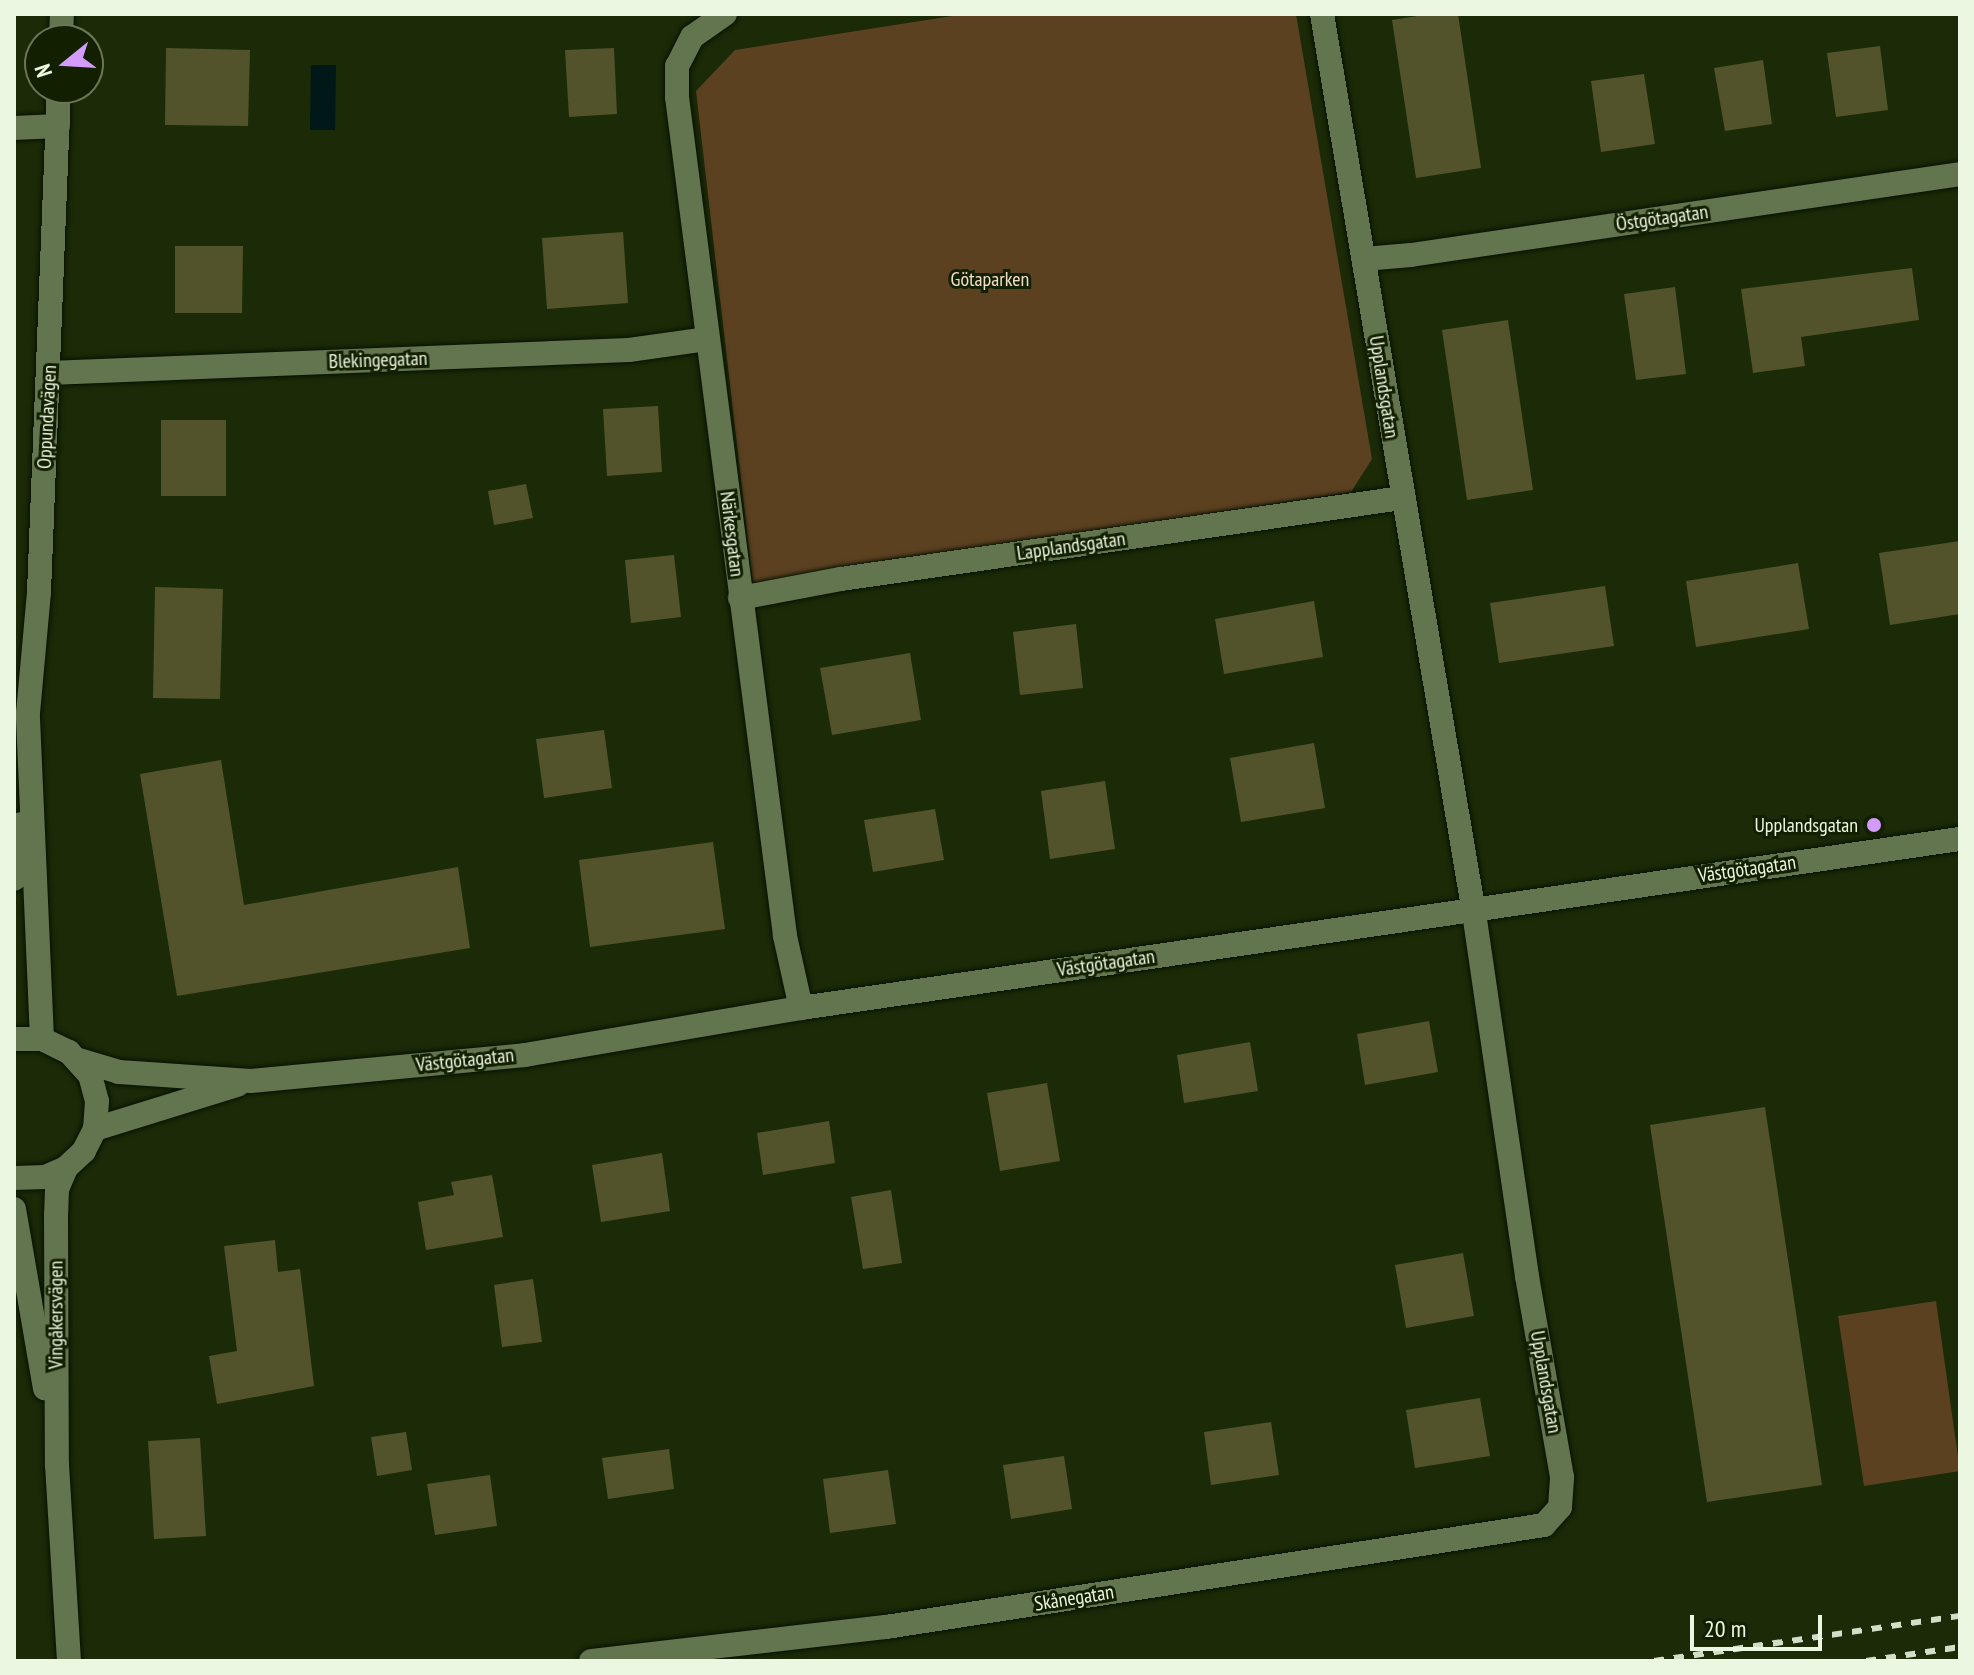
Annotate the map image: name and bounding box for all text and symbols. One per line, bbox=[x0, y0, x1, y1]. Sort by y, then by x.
north arrow bbox=[24, 24, 104, 104]
text: N bbox=[28, 61, 58, 81]
street label: Östgötagatan bbox=[1614, 200, 1710, 236]
park label: Götaparken bbox=[951, 267, 1029, 291]
street label: Upplandsgatan bbox=[1364, 334, 1404, 440]
street label: Blekingegatan bbox=[328, 346, 428, 374]
street label: Oppundavägen bbox=[32, 364, 62, 470]
street label: Närkesgatan bbox=[715, 490, 749, 578]
street label: Lapplandsgatan bbox=[1015, 527, 1127, 565]
place label: Upplandsgatan bbox=[1754, 813, 1858, 837]
marker: Upplandsgatan bbox=[1865, 816, 1883, 834]
street label: Västgötagatan bbox=[1697, 850, 1797, 888]
street label: Västgötagatan bbox=[1056, 944, 1156, 982]
street label: Västgötagatan bbox=[415, 1043, 515, 1077]
street label: Vingåkersvägen bbox=[44, 1261, 68, 1369]
street label: Upplandsgatan bbox=[1525, 1329, 1567, 1435]
street label: Skånegatan bbox=[1033, 1580, 1115, 1616]
scale bar bbox=[1694, 1599, 1826, 1649]
text: 20 m bbox=[1704, 1613, 1746, 1644]

